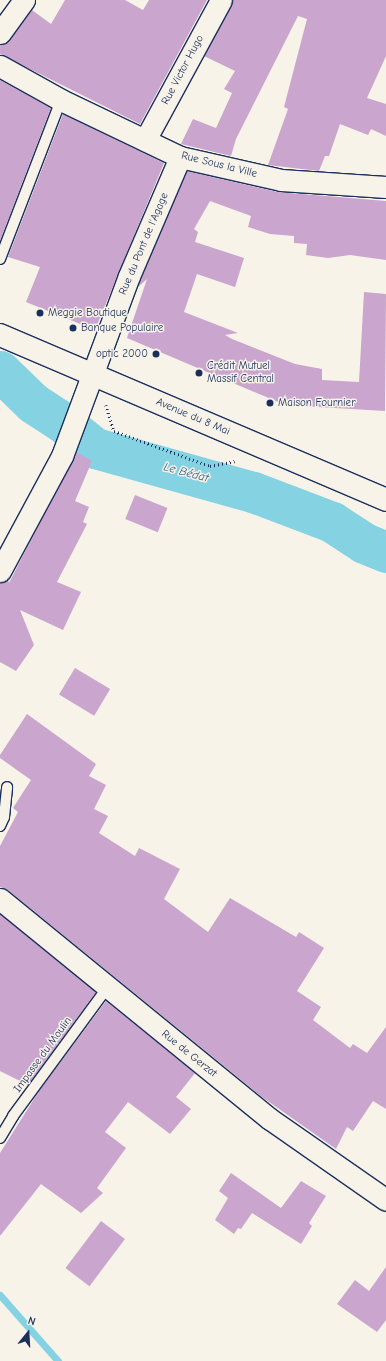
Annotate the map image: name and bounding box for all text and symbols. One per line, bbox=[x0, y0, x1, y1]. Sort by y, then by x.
street label: Rue Victor Hugo bbox=[159, 33, 207, 107]
street label: Rue Sous la Ville bbox=[180, 149, 258, 181]
street label: Rue du Pont de l'Agage bbox=[116, 191, 172, 297]
place label: Meggie Boutique bbox=[48, 306, 127, 320]
marker: Meggie Boutique bbox=[35, 308, 45, 318]
place label: Banque Populaire bbox=[81, 321, 163, 335]
marker: Banque Populaire bbox=[68, 323, 78, 333]
place label: optic 2000 bbox=[96, 347, 148, 361]
marker: optic 2000 bbox=[151, 349, 161, 359]
place label: Crédit Mutuel Massif Central bbox=[207, 360, 274, 386]
marker: Crédit Mutuel Massif Central bbox=[194, 368, 204, 378]
street label: Avenue du 8 Mai bbox=[154, 395, 232, 439]
place label: Maison Fournier bbox=[278, 396, 355, 410]
marker: Maison Fournier bbox=[265, 398, 275, 408]
water label: Le Bédat bbox=[162, 460, 210, 486]
street label: Impasse du Moulin bbox=[11, 1015, 75, 1095]
street label: Rue de Gerzat bbox=[159, 1028, 219, 1080]
north arrow bbox=[8, 1313, 48, 1353]
text: N bbox=[26, 1314, 37, 1328]

